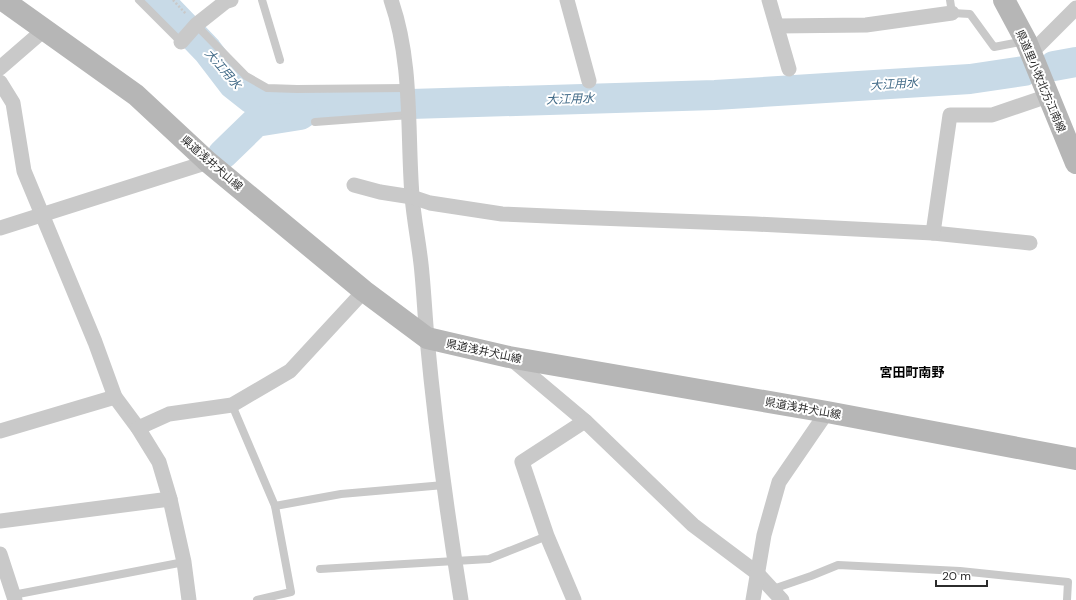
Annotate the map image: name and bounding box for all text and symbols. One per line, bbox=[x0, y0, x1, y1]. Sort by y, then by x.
street label: 県道里小牧北方江南線 bbox=[1013, 28, 1069, 134]
water label: 大江用水 bbox=[201, 46, 246, 94]
water label: 大江用水 bbox=[869, 74, 920, 94]
water label: 大江用水 bbox=[546, 90, 596, 108]
street label: 県道浅井犬山線 bbox=[178, 132, 246, 194]
street label: 県道浅井犬山線 bbox=[445, 336, 523, 366]
district label: 宮田町南野 bbox=[879, 364, 945, 381]
street label: 県道浅井犬山線 bbox=[764, 394, 842, 422]
scale bar bbox=[936, 562, 987, 588]
text: 20 m bbox=[942, 568, 971, 584]

